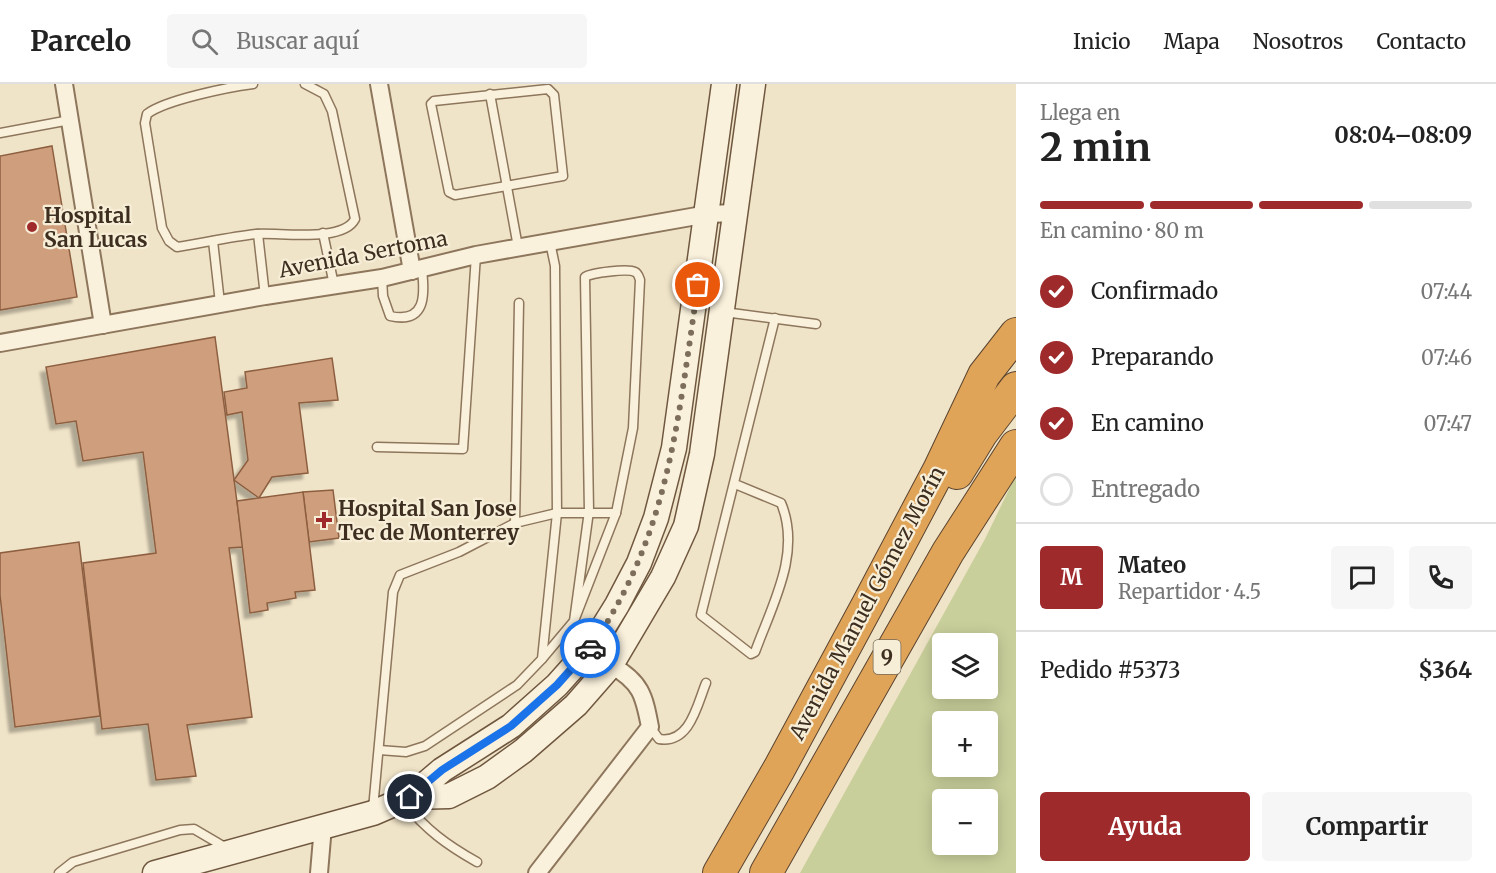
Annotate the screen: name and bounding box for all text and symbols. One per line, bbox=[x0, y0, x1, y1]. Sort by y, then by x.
search box bbox=[167, 14, 587, 68]
text: Parcelo bbox=[30, 23, 131, 59]
icon: search bbox=[188, 25, 221, 58]
text: Buscar aquí bbox=[236, 27, 359, 55]
text: Inicio bbox=[1073, 28, 1131, 55]
text: Mapa bbox=[1164, 28, 1220, 55]
text: Nosotros bbox=[1253, 28, 1343, 55]
text: Contacto bbox=[1376, 28, 1466, 55]
text: Llega en bbox=[1040, 100, 1120, 125]
text: 08:04–08:09 bbox=[1334, 121, 1472, 149]
text: 2 min bbox=[1040, 123, 1151, 172]
place label: Hospital San Lucas bbox=[44, 202, 148, 253]
text: En camino · 80 m bbox=[1040, 218, 1204, 243]
marker: Hospital San Lucas bbox=[25, 220, 39, 234]
street label: Avenida Sertoma bbox=[275, 224, 450, 284]
pin bbox=[672, 259, 723, 310]
icon: bag bbox=[681, 268, 714, 301]
icon: check bbox=[1040, 275, 1073, 308]
text: Confirmado bbox=[1091, 277, 1218, 305]
text: 07:44 bbox=[1421, 279, 1472, 304]
icon: check bbox=[1040, 341, 1073, 374]
text: Preparando bbox=[1091, 343, 1214, 371]
text: 07:46 bbox=[1421, 345, 1472, 370]
icon: check bbox=[1040, 407, 1073, 440]
text: En camino bbox=[1091, 409, 1204, 437]
text: 07:47 bbox=[1424, 411, 1472, 436]
street label: Avenida Manuel Gómez Morín bbox=[783, 462, 951, 745]
text: Entregado bbox=[1091, 475, 1200, 503]
place label: Hospital San Jose Tec de Monterrey bbox=[338, 495, 520, 546]
marker: Hospital San Jose Tec de Monterrey bbox=[315, 511, 333, 529]
button: chat bbox=[1331, 546, 1394, 609]
button: phone bbox=[1409, 546, 1472, 609]
text: Mateo bbox=[1118, 551, 1186, 579]
text: M bbox=[1060, 563, 1083, 591]
text: Repartidor · 4.5 bbox=[1118, 579, 1261, 604]
courier bbox=[560, 618, 620, 678]
icon: car bbox=[574, 632, 607, 665]
map controls bbox=[932, 633, 998, 855]
button: layers bbox=[932, 633, 998, 699]
road number: 9 bbox=[874, 640, 900, 674]
text: Pedido #5373 bbox=[1040, 656, 1181, 684]
text: $364 bbox=[1418, 656, 1472, 684]
button: + bbox=[932, 711, 998, 777]
pin bbox=[384, 771, 435, 822]
icon: home bbox=[393, 780, 426, 813]
button: − bbox=[932, 789, 998, 855]
button: Ayuda bbox=[1040, 792, 1250, 861]
button: Compartir bbox=[1262, 792, 1472, 861]

